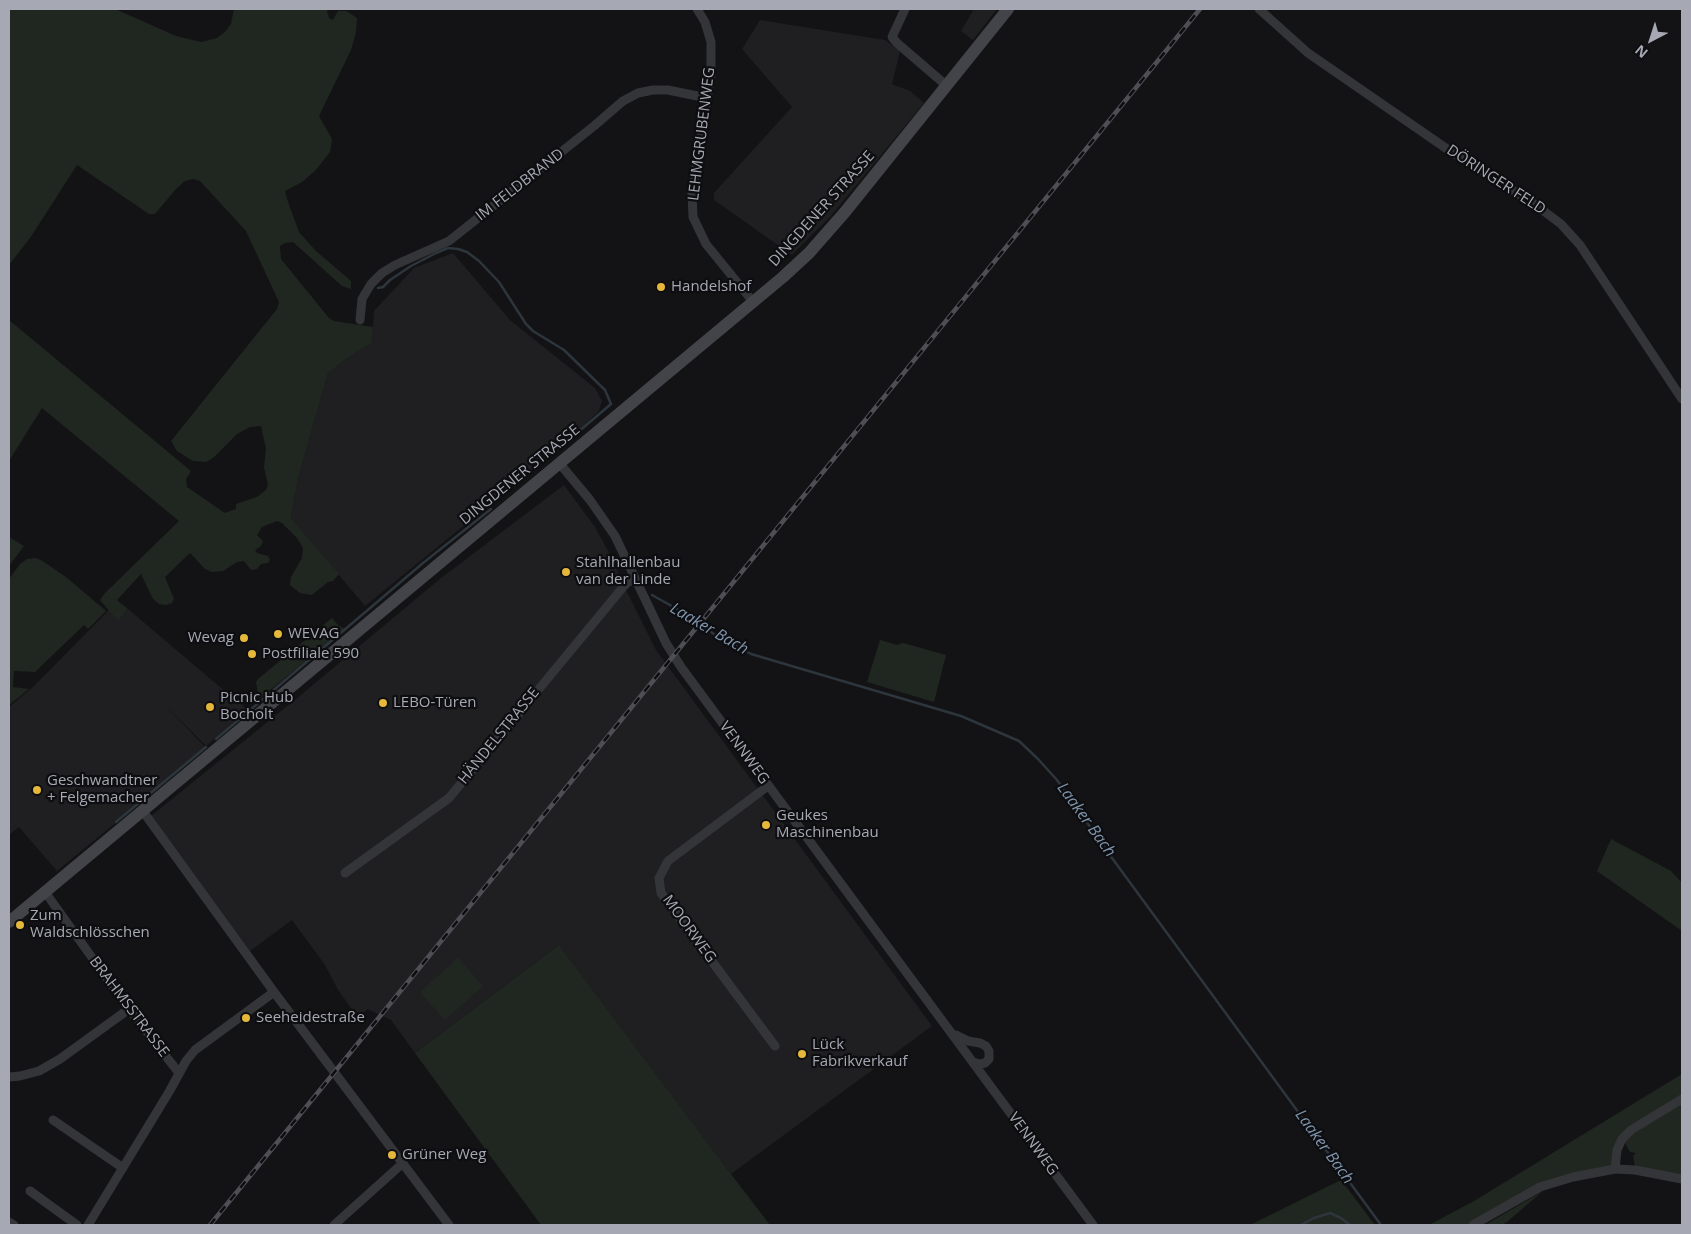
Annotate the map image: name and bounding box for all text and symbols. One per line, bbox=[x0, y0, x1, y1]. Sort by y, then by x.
north arrow bbox=[1626, 15, 1676, 65]
text: N bbox=[1631, 41, 1652, 63]
street label: LEHMGRUBENWEG bbox=[685, 66, 719, 202]
street label: DÖRINGER FELD bbox=[1443, 141, 1549, 219]
street label: IM FELDBRAND bbox=[472, 145, 568, 225]
street label: DINGDENER STRASSE bbox=[765, 148, 879, 270]
place label: Handelshof bbox=[671, 278, 751, 296]
marker: Handelshof bbox=[655, 281, 667, 293]
street label: DINGDENER STRASSE bbox=[456, 421, 584, 529]
place label: Stahlhallenbau van der Linde bbox=[576, 554, 680, 589]
marker: Stahlhallenbau van der Linde bbox=[560, 566, 572, 578]
water label: Laaker Bach bbox=[666, 599, 752, 659]
place label: WEVAG bbox=[288, 625, 340, 643]
marker: WEVAG bbox=[272, 628, 284, 640]
place label: Wevag bbox=[188, 629, 234, 647]
marker: Wevag bbox=[238, 632, 250, 644]
place label: Postfiliale 590 bbox=[262, 645, 359, 663]
marker: Postfiliale 590 bbox=[246, 648, 258, 660]
street label: HÄNDELSTRASSE bbox=[455, 684, 543, 788]
place label: Picnic Hub Bocholt bbox=[220, 689, 293, 724]
place label: LEBO-Türen bbox=[393, 694, 477, 712]
marker: LEBO-Türen bbox=[377, 697, 389, 709]
marker: Picnic Hub Bocholt bbox=[204, 701, 216, 713]
street label: VENNWEG bbox=[715, 718, 773, 788]
place label: Geschwandtner + Felgemacher bbox=[47, 772, 157, 807]
water label: Laaker Bach bbox=[1053, 779, 1119, 861]
marker: Geschwandtner + Felgemacher bbox=[31, 784, 43, 796]
place label: Geukes Maschinenbau bbox=[776, 807, 879, 842]
marker: Geukes Maschinenbau bbox=[760, 819, 772, 831]
street label: MOORWEG bbox=[658, 892, 720, 966]
place label: Zum Waldschlösschen bbox=[30, 907, 150, 942]
marker: Zum Waldschlösschen bbox=[14, 919, 26, 931]
street label: BRAHMSSTRASSE bbox=[85, 953, 173, 1061]
place label: Seeheidestraße bbox=[256, 1009, 365, 1027]
marker: Seeheidestraße bbox=[240, 1012, 252, 1024]
place label: Lück Fabrikverkauf bbox=[812, 1036, 908, 1071]
marker: Lück Fabrikverkauf bbox=[796, 1048, 808, 1060]
water label: Laaker Bach bbox=[1291, 1106, 1357, 1188]
street label: VENNWEG bbox=[1004, 1109, 1062, 1179]
place label: Grüner Weg bbox=[402, 1146, 486, 1164]
marker: Grüner Weg bbox=[386, 1149, 398, 1161]

